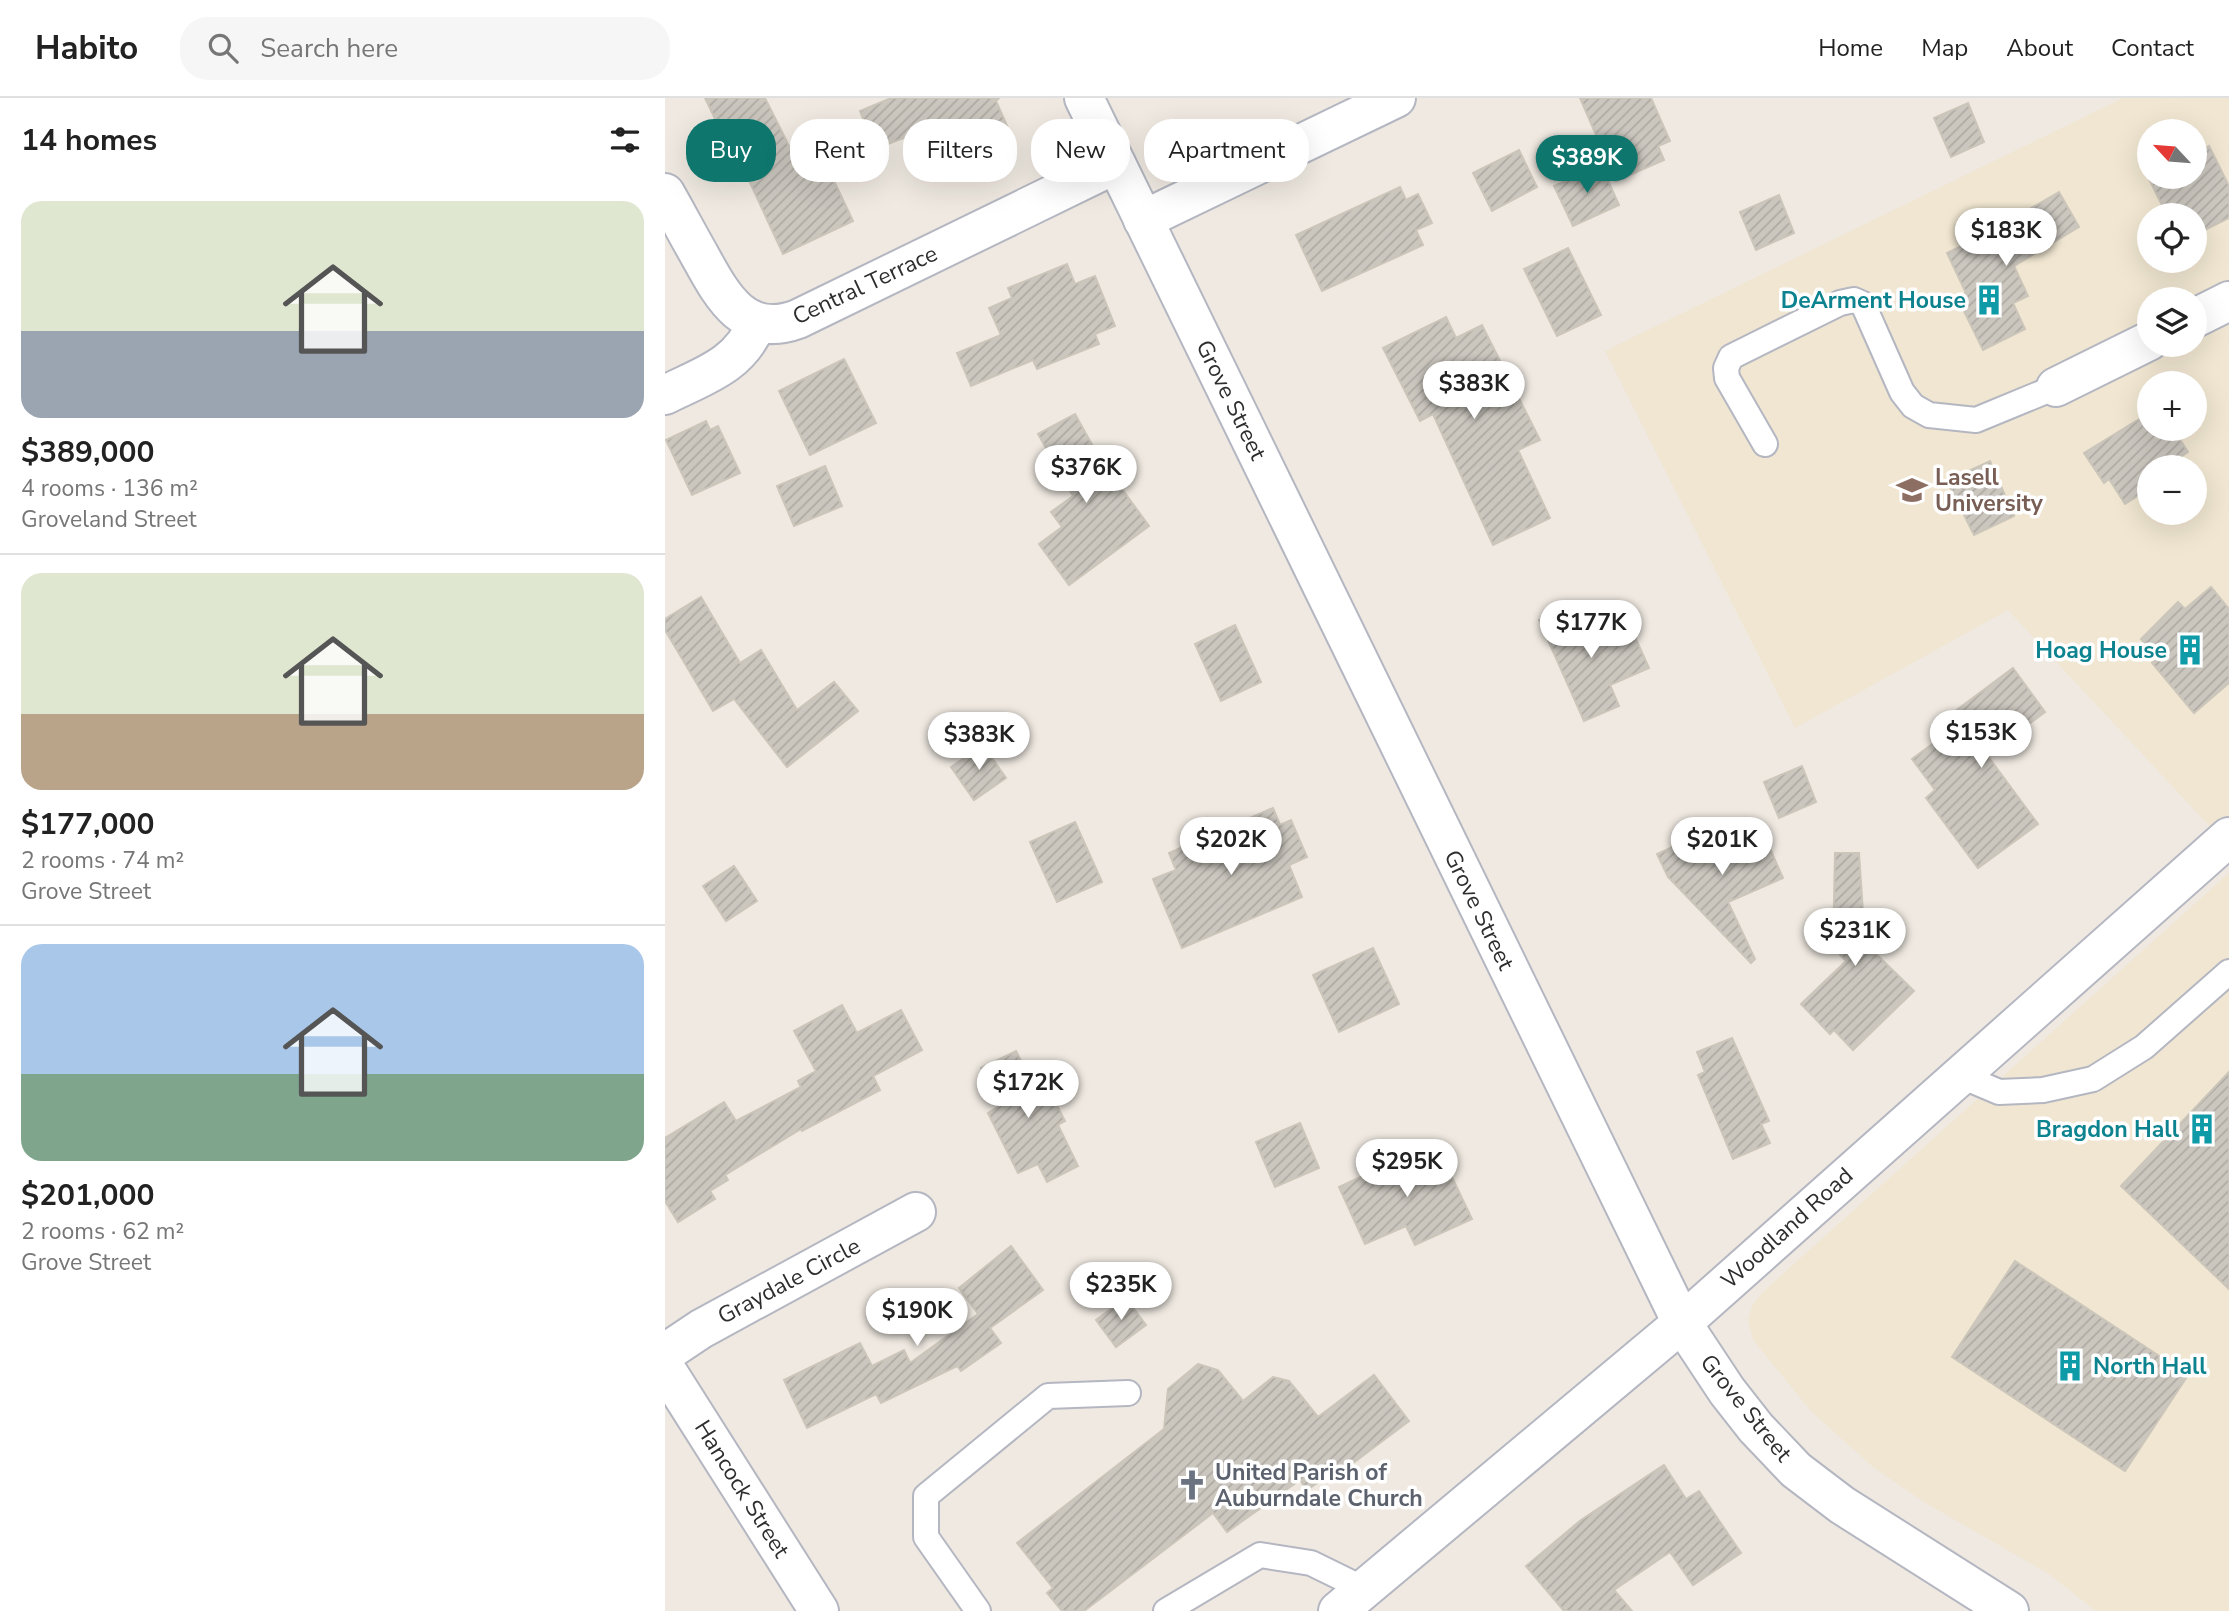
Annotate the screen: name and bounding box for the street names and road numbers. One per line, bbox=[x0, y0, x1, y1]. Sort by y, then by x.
street label: Central Terrace bbox=[787, 238, 943, 332]
street label: Grove Street bbox=[1189, 335, 1274, 466]
street label: Grove Street bbox=[1437, 845, 1522, 976]
street label: Woodland Road bbox=[1714, 1160, 1860, 1296]
street label: Graydale Circle bbox=[712, 1230, 866, 1332]
street label: Grove Street bbox=[1693, 1348, 1800, 1469]
street label: Hancock Street bbox=[687, 1414, 797, 1564]

